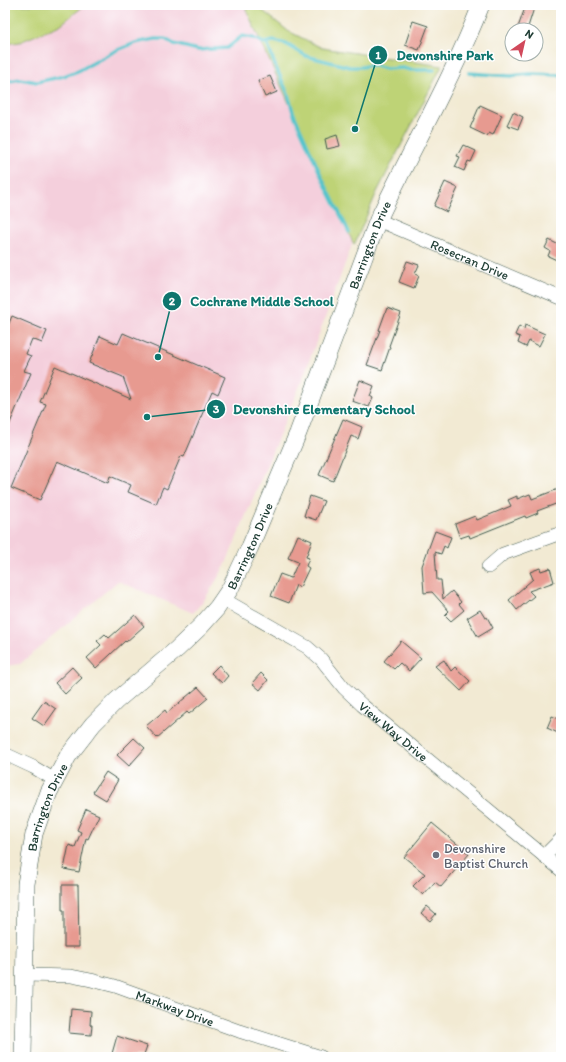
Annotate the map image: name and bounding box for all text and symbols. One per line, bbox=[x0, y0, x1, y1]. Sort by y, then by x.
north arrow bbox=[504, 22, 544, 62]
text: N bbox=[523, 27, 536, 42]
callout: Devonshire Park bbox=[368, 42, 501, 68]
text: Devonshire Park bbox=[396, 47, 494, 64]
text: 1 bbox=[375, 48, 381, 62]
street label: Barrington Drive bbox=[346, 198, 394, 291]
street label: Rosecran Drive bbox=[428, 236, 511, 283]
callout: Cochrane Middle School bbox=[162, 288, 342, 314]
text: Cochrane Middle School bbox=[190, 293, 335, 310]
text: 2 bbox=[169, 294, 176, 308]
callout: Devonshire Elementary School bbox=[206, 396, 423, 422]
text: Devonshire Elementary School bbox=[233, 401, 416, 418]
text: 3 bbox=[213, 402, 220, 416]
street label: Barrington Drive bbox=[224, 500, 276, 592]
street label: View Way Drive bbox=[356, 699, 431, 765]
street label: Barrington Drive bbox=[24, 761, 71, 853]
place label: Devonshire Baptist Church bbox=[444, 841, 528, 871]
marker: Devonshire Baptist Church bbox=[431, 850, 441, 860]
street label: Markway Drive bbox=[134, 987, 216, 1029]

